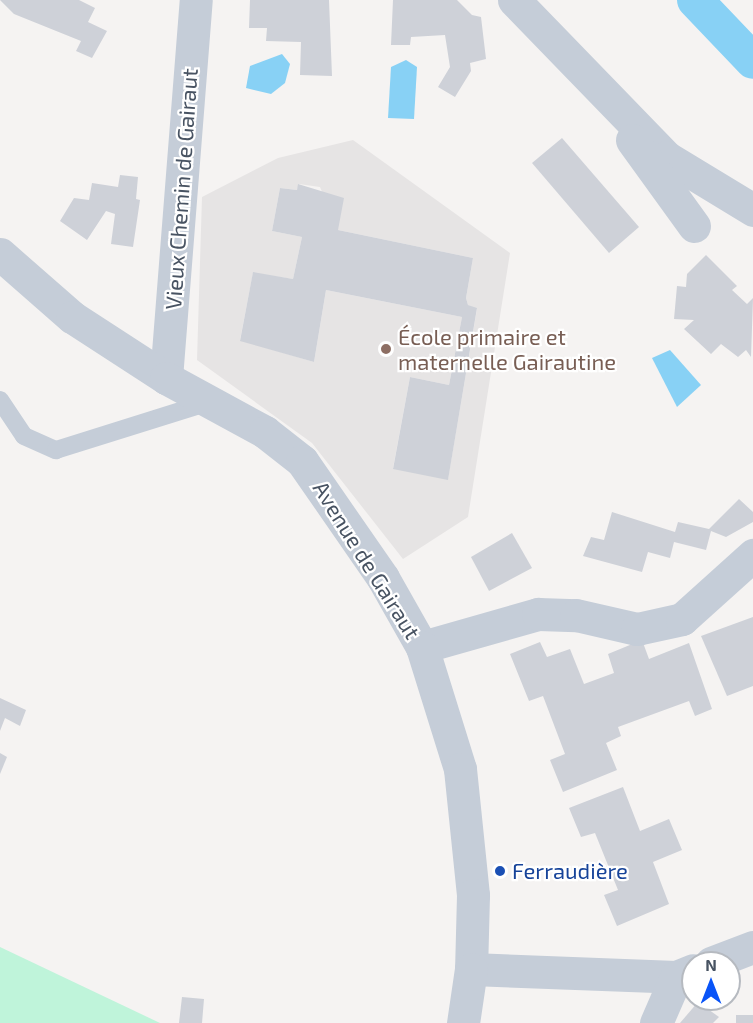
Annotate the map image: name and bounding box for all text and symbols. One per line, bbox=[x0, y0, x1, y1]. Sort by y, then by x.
street label: Vieux Chemin de Gairaut bbox=[159, 67, 203, 311]
place label: École primaire et maternelle Gairautine bbox=[398, 323, 616, 374]
marker: École primaire et maternelle Gairautine bbox=[379, 342, 393, 356]
street label: Avenue de Gairaut bbox=[308, 476, 426, 644]
place label: Ferraudière bbox=[512, 858, 628, 884]
marker: Ferraudière bbox=[493, 864, 507, 878]
north arrow bbox=[681, 951, 741, 1011]
text: N bbox=[705, 955, 717, 974]

